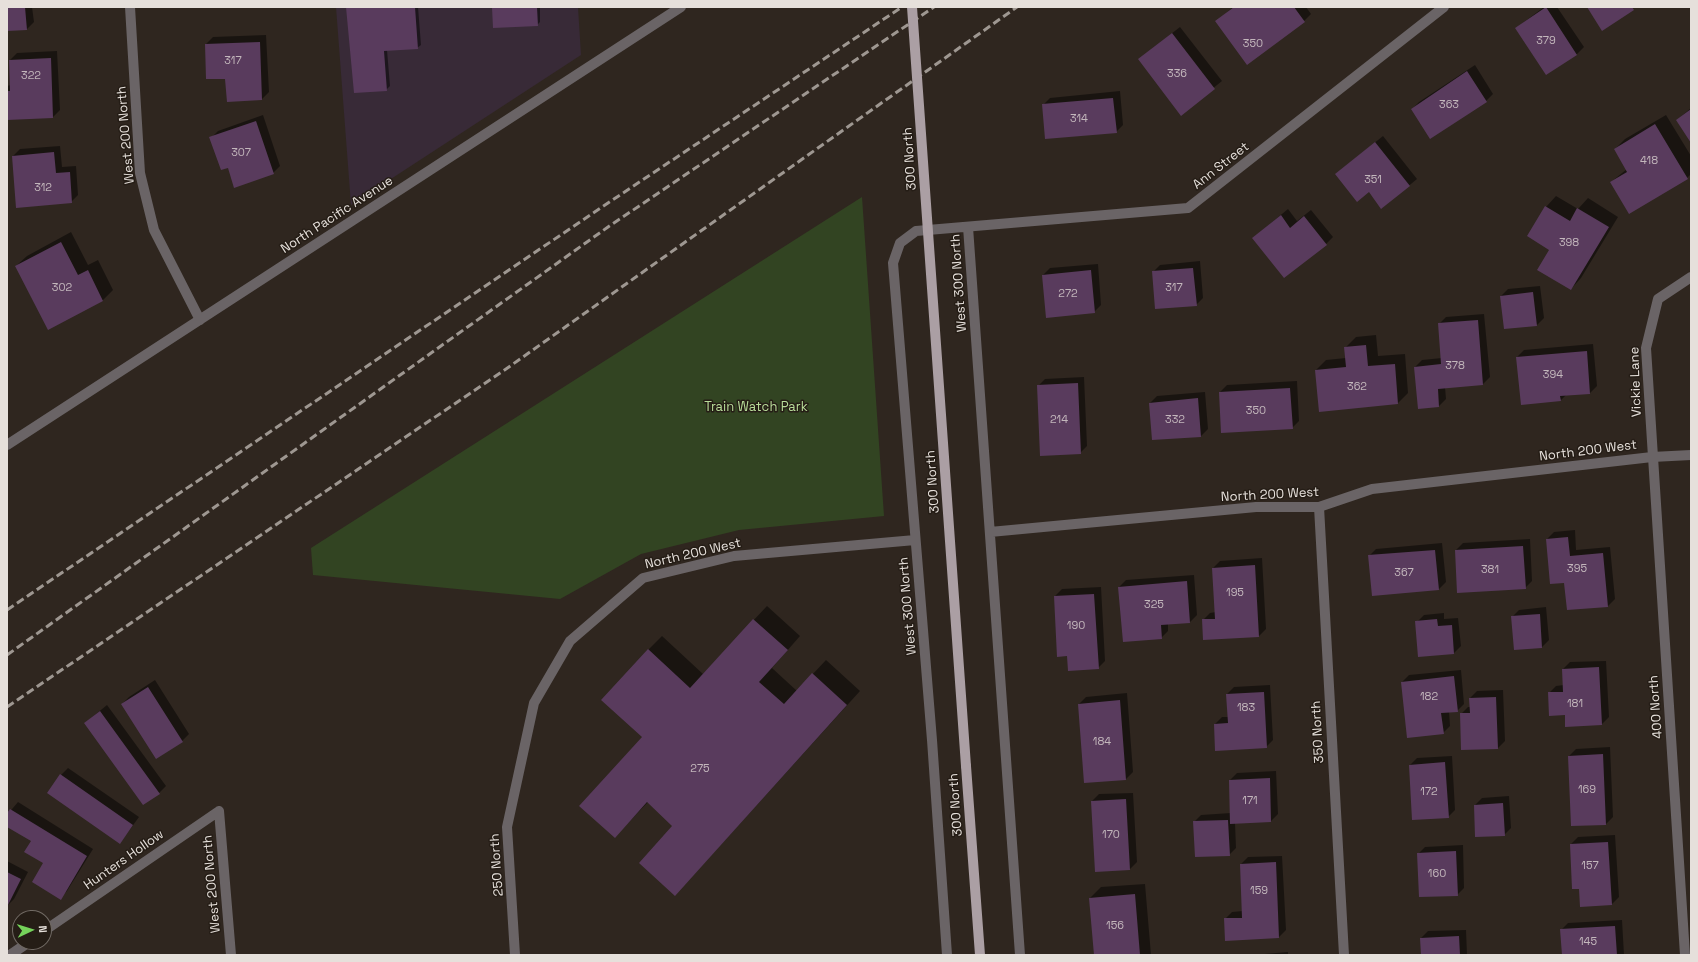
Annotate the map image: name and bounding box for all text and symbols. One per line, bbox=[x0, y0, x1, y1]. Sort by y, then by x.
house number: 379 bbox=[1536, 34, 1556, 48]
house number: 350 bbox=[1243, 37, 1263, 51]
house number: 317 bbox=[224, 54, 242, 68]
house number: 336 bbox=[1167, 67, 1187, 81]
house number: 322 bbox=[21, 69, 41, 83]
street label: West 200 North bbox=[114, 85, 138, 185]
house number: 363 bbox=[1439, 98, 1459, 112]
house number: 314 bbox=[1070, 112, 1088, 126]
street label: 300 North bbox=[900, 127, 920, 191]
street label: Ann Street bbox=[1190, 139, 1252, 193]
house number: 307 bbox=[231, 146, 251, 160]
house number: 418 bbox=[1640, 154, 1658, 168]
street label: North Pacific Avenue bbox=[278, 173, 396, 257]
house number: 351 bbox=[1364, 173, 1382, 187]
house number: 312 bbox=[34, 181, 52, 195]
street label: West 300 North bbox=[948, 233, 970, 333]
house number: 398 bbox=[1559, 236, 1579, 250]
house number: 302 bbox=[52, 281, 72, 295]
house number: 317 bbox=[1165, 281, 1183, 295]
house number: 272 bbox=[1058, 287, 1078, 301]
street label: Vickie Lane bbox=[1627, 347, 1645, 417]
house number: 378 bbox=[1445, 359, 1465, 373]
house number: 394 bbox=[1543, 368, 1563, 382]
house number: 362 bbox=[1347, 380, 1367, 394]
park label: Train Watch Park bbox=[704, 399, 808, 415]
house number: 350 bbox=[1246, 404, 1266, 418]
house number: 214 bbox=[1050, 413, 1068, 427]
house number: 332 bbox=[1165, 413, 1185, 427]
street label: North 200 West bbox=[1538, 437, 1638, 465]
street label: 300 North bbox=[923, 450, 943, 514]
street label: North 200 West bbox=[1221, 485, 1319, 505]
street label: North 200 West bbox=[643, 535, 743, 573]
street label: West 300 North bbox=[896, 556, 920, 656]
house number: 395 bbox=[1567, 562, 1587, 576]
house number: 381 bbox=[1481, 563, 1499, 577]
house number: 367 bbox=[1394, 566, 1414, 580]
house number: 195 bbox=[1226, 586, 1244, 600]
house number: 325 bbox=[1144, 598, 1164, 612]
house number: 190 bbox=[1067, 619, 1085, 633]
street label: 400 North bbox=[1646, 675, 1666, 739]
house number: 182 bbox=[1420, 690, 1438, 704]
house number: 181 bbox=[1567, 697, 1583, 711]
street label: 350 North bbox=[1309, 700, 1327, 764]
house number: 183 bbox=[1237, 701, 1255, 715]
house number: 184 bbox=[1093, 735, 1111, 749]
house number: 275 bbox=[690, 762, 710, 776]
street label: 300 North bbox=[946, 773, 966, 837]
house number: 169 bbox=[1578, 783, 1596, 797]
house number: 172 bbox=[1420, 785, 1438, 799]
house number: 171 bbox=[1242, 794, 1258, 808]
street label: Hunters Hollow bbox=[81, 827, 167, 893]
house number: 170 bbox=[1102, 828, 1120, 842]
street label: 250 North bbox=[487, 833, 507, 897]
street label: West 200 North bbox=[200, 834, 224, 934]
house number: 157 bbox=[1581, 859, 1599, 873]
house number: 160 bbox=[1428, 867, 1446, 881]
house number: 159 bbox=[1250, 884, 1268, 898]
north arrow bbox=[12, 910, 52, 950]
house number: 156 bbox=[1106, 919, 1124, 933]
text: N bbox=[36, 925, 50, 933]
house number: 145 bbox=[1579, 935, 1597, 949]

